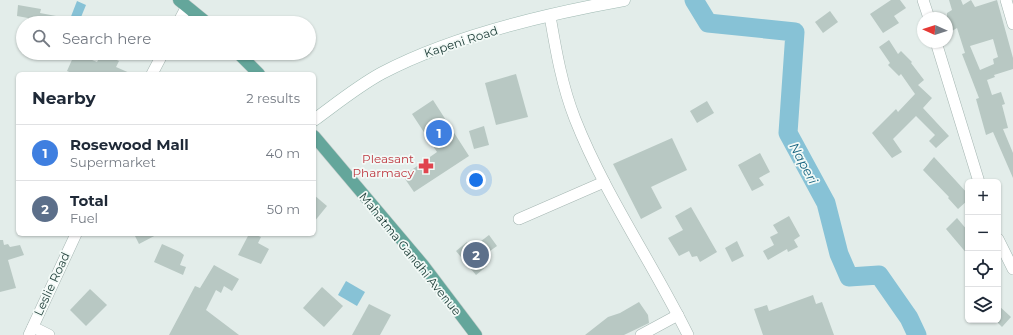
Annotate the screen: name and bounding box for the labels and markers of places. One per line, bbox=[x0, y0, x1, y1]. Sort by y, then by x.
pin: 1 bbox=[426, 118, 452, 148]
place label: Pleasant Pharmacy bbox=[352, 151, 414, 180]
pharmacy icon: Pleasant Pharmacy bbox=[417, 157, 435, 175]
pin: 2 bbox=[463, 240, 489, 270]

